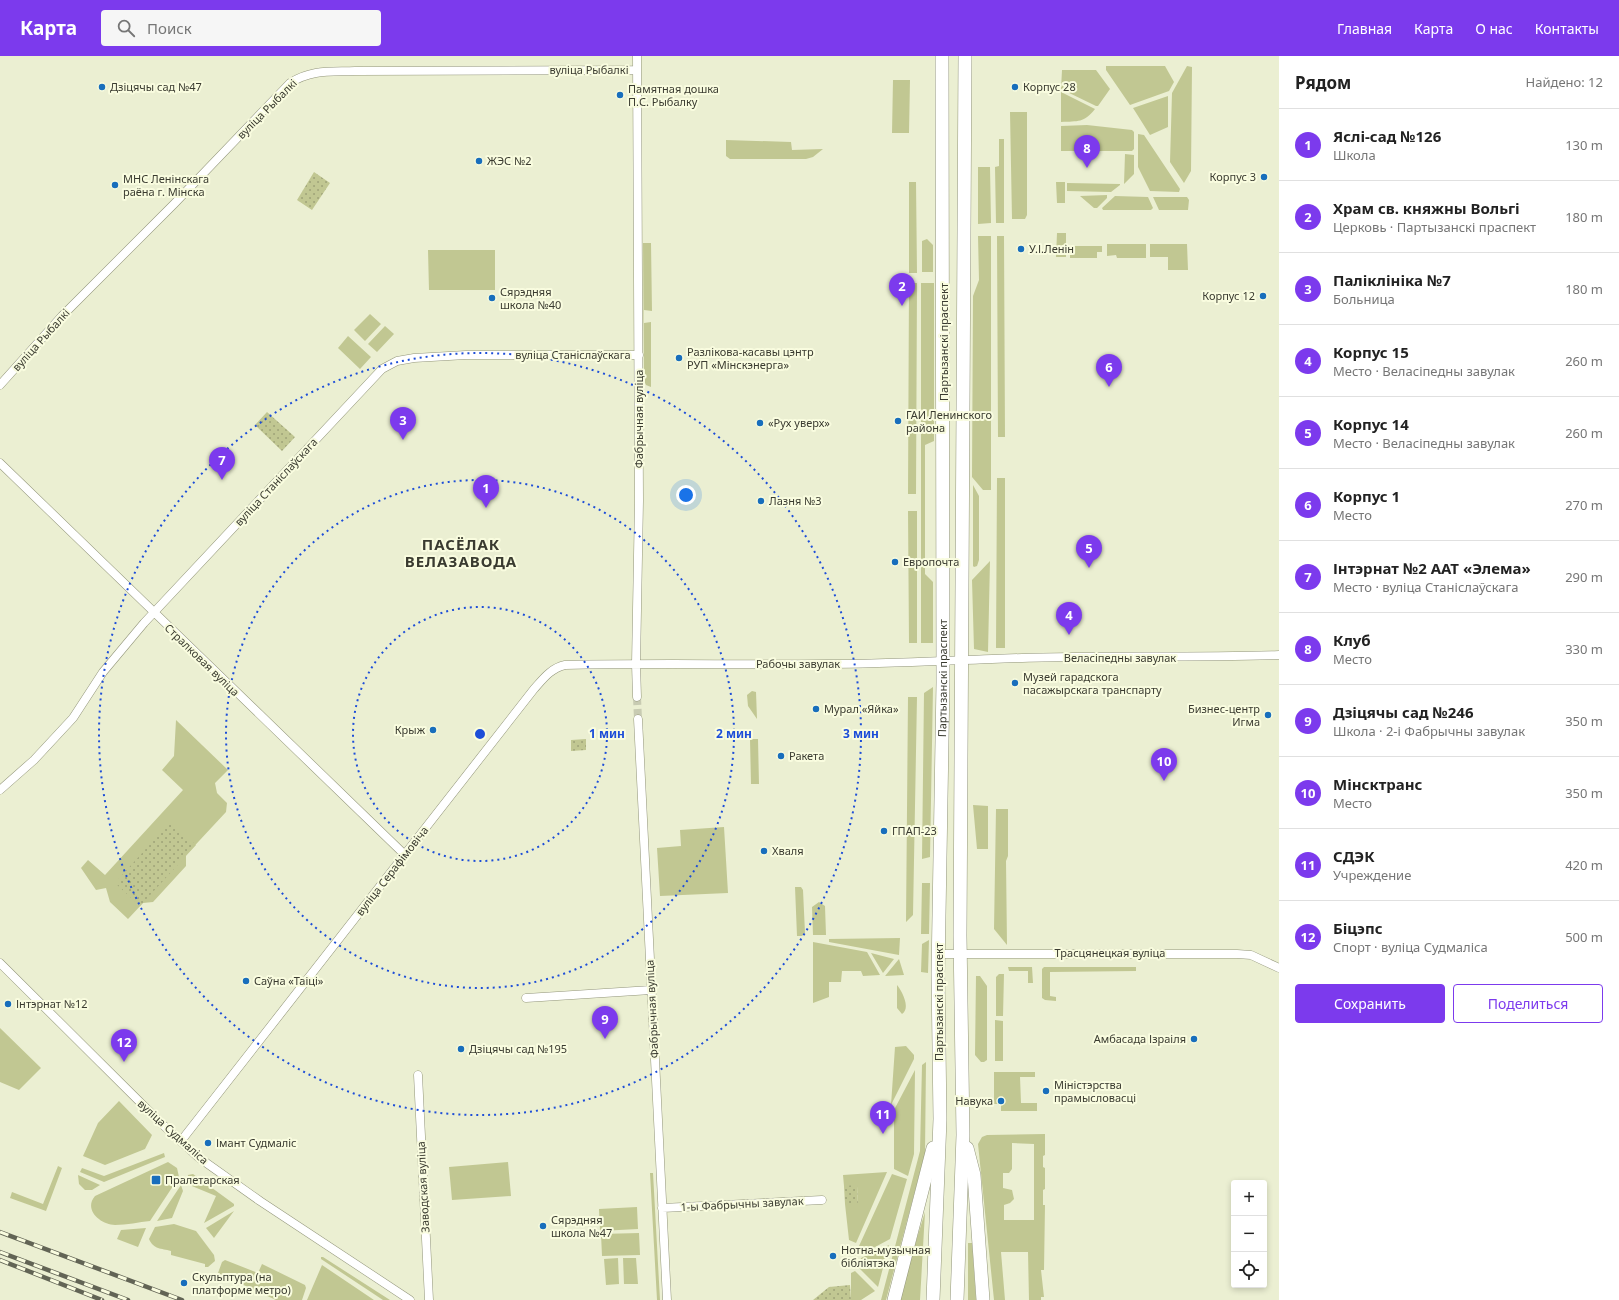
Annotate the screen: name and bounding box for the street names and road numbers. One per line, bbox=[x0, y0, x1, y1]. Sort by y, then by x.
street label: вуліца Рыбалкі bbox=[550, 62, 628, 77]
street label: вуліца Рыбалкі bbox=[233, 75, 300, 142]
street label: Партызанскі праспект bbox=[936, 283, 951, 401]
street label: вуліца Рыбалкі bbox=[9, 305, 73, 374]
street label: вуліца Станіслаўскага bbox=[515, 347, 631, 362]
street label: Фабрычная вуліца bbox=[631, 370, 646, 468]
street label: вуліца Станіслаўскага bbox=[231, 434, 320, 529]
street label: Партызанскі праспект bbox=[934, 619, 950, 737]
street label: Стралковая вуліца bbox=[162, 620, 243, 699]
street label: Веласіпедны завулак bbox=[1064, 650, 1176, 665]
street label: Рабочы завулак bbox=[756, 656, 840, 671]
street label: вуліца Серафімовіча bbox=[352, 823, 431, 919]
street label: Партызанскі праспект bbox=[931, 943, 946, 1061]
street label: Трасцянецкая вуліца bbox=[1055, 945, 1165, 960]
street label: Фабрычная вуліца bbox=[641, 959, 662, 1059]
street label: вуліца Судмаліса bbox=[135, 1096, 212, 1167]
street label: Заводская вуліца bbox=[413, 1141, 432, 1233]
street label: 1-ы Фабрычны завулак bbox=[680, 1193, 804, 1214]

